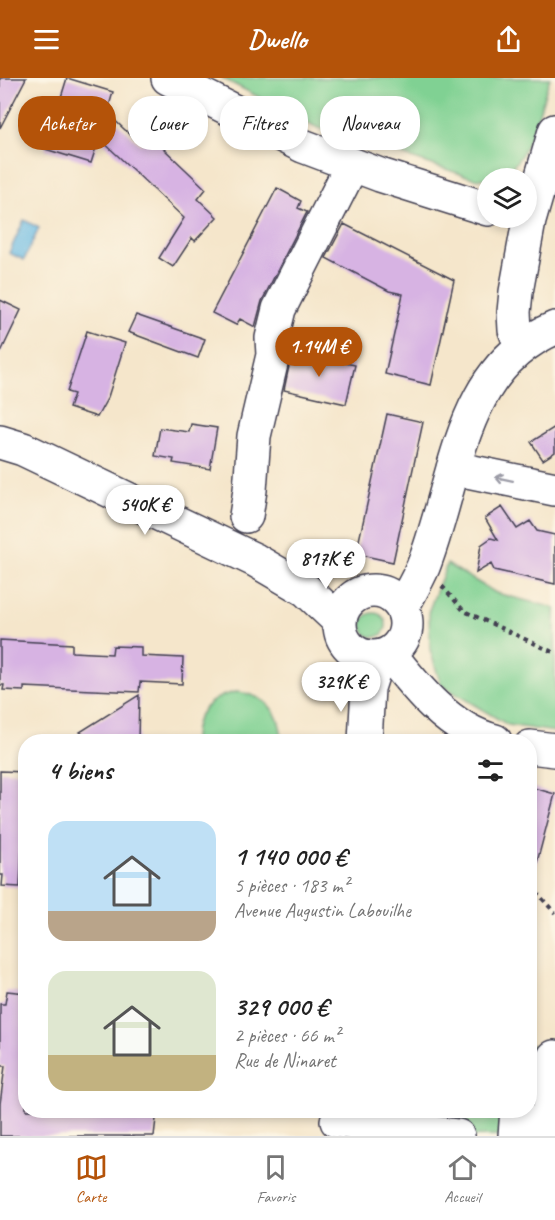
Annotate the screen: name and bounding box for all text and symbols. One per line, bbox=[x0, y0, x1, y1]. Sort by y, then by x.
text: Dwello bbox=[248, 22, 307, 56]
icon: menu bbox=[30, 23, 63, 56]
icon: share bbox=[492, 23, 525, 56]
chip: Acheter bbox=[18, 96, 116, 150]
chip: Louer bbox=[128, 96, 208, 150]
chip: Filtres bbox=[220, 96, 308, 150]
chip: Nouveau bbox=[320, 96, 420, 150]
map controls bbox=[477, 168, 537, 228]
button: layers bbox=[477, 168, 537, 228]
pin: 1.14M € bbox=[264, 327, 374, 378]
text: 1.14M € bbox=[289, 334, 349, 359]
one-way arrow bbox=[495, 472, 514, 484]
pin: 540K € bbox=[96, 485, 194, 536]
text: 540K € bbox=[120, 492, 170, 517]
pin: 817K € bbox=[277, 539, 375, 590]
text: 817K € bbox=[301, 546, 351, 571]
pin: 329K € bbox=[292, 662, 390, 713]
text: 329K € bbox=[316, 669, 366, 694]
text: 4 biens bbox=[48, 754, 112, 787]
icon: filters bbox=[474, 754, 507, 787]
text: 1 140 000 € bbox=[234, 840, 346, 873]
icon: home bbox=[96, 845, 168, 917]
text: 5 pièces · 183 m² bbox=[234, 873, 349, 898]
text: Avenue Augustin Labouilhe bbox=[234, 898, 411, 923]
text: 329 000 € bbox=[234, 990, 328, 1023]
icon: home bbox=[96, 995, 168, 1067]
text: 2 pièces · 66 m² bbox=[234, 1023, 340, 1048]
text: Rue de Ninaret bbox=[234, 1048, 336, 1073]
tab: Carte bbox=[75, 1151, 108, 1207]
tab: Favoris bbox=[257, 1151, 295, 1207]
tab: Accueil bbox=[444, 1151, 480, 1207]

